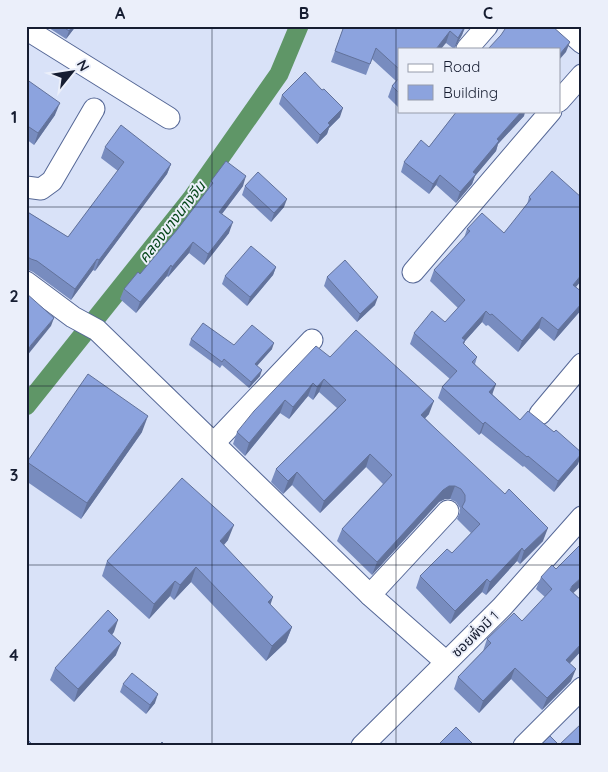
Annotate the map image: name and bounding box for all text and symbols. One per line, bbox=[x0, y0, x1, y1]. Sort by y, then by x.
text: A bbox=[115, 3, 126, 23]
text: B bbox=[299, 3, 309, 23]
text: C bbox=[483, 3, 493, 23]
north arrow bbox=[48, 48, 98, 98]
legend bbox=[398, 48, 560, 112]
text: N bbox=[73, 57, 94, 74]
text: Road bbox=[443, 57, 480, 76]
text: Building bbox=[443, 83, 498, 102]
text: 1 bbox=[11, 107, 17, 127]
water label: คลองบางนางจีน bbox=[134, 177, 210, 266]
text: 2 bbox=[9, 286, 19, 306]
text: 3 bbox=[10, 465, 18, 485]
street label: ซอยพึ่งมี 1 bbox=[447, 606, 502, 661]
text: 4 bbox=[9, 645, 19, 665]

